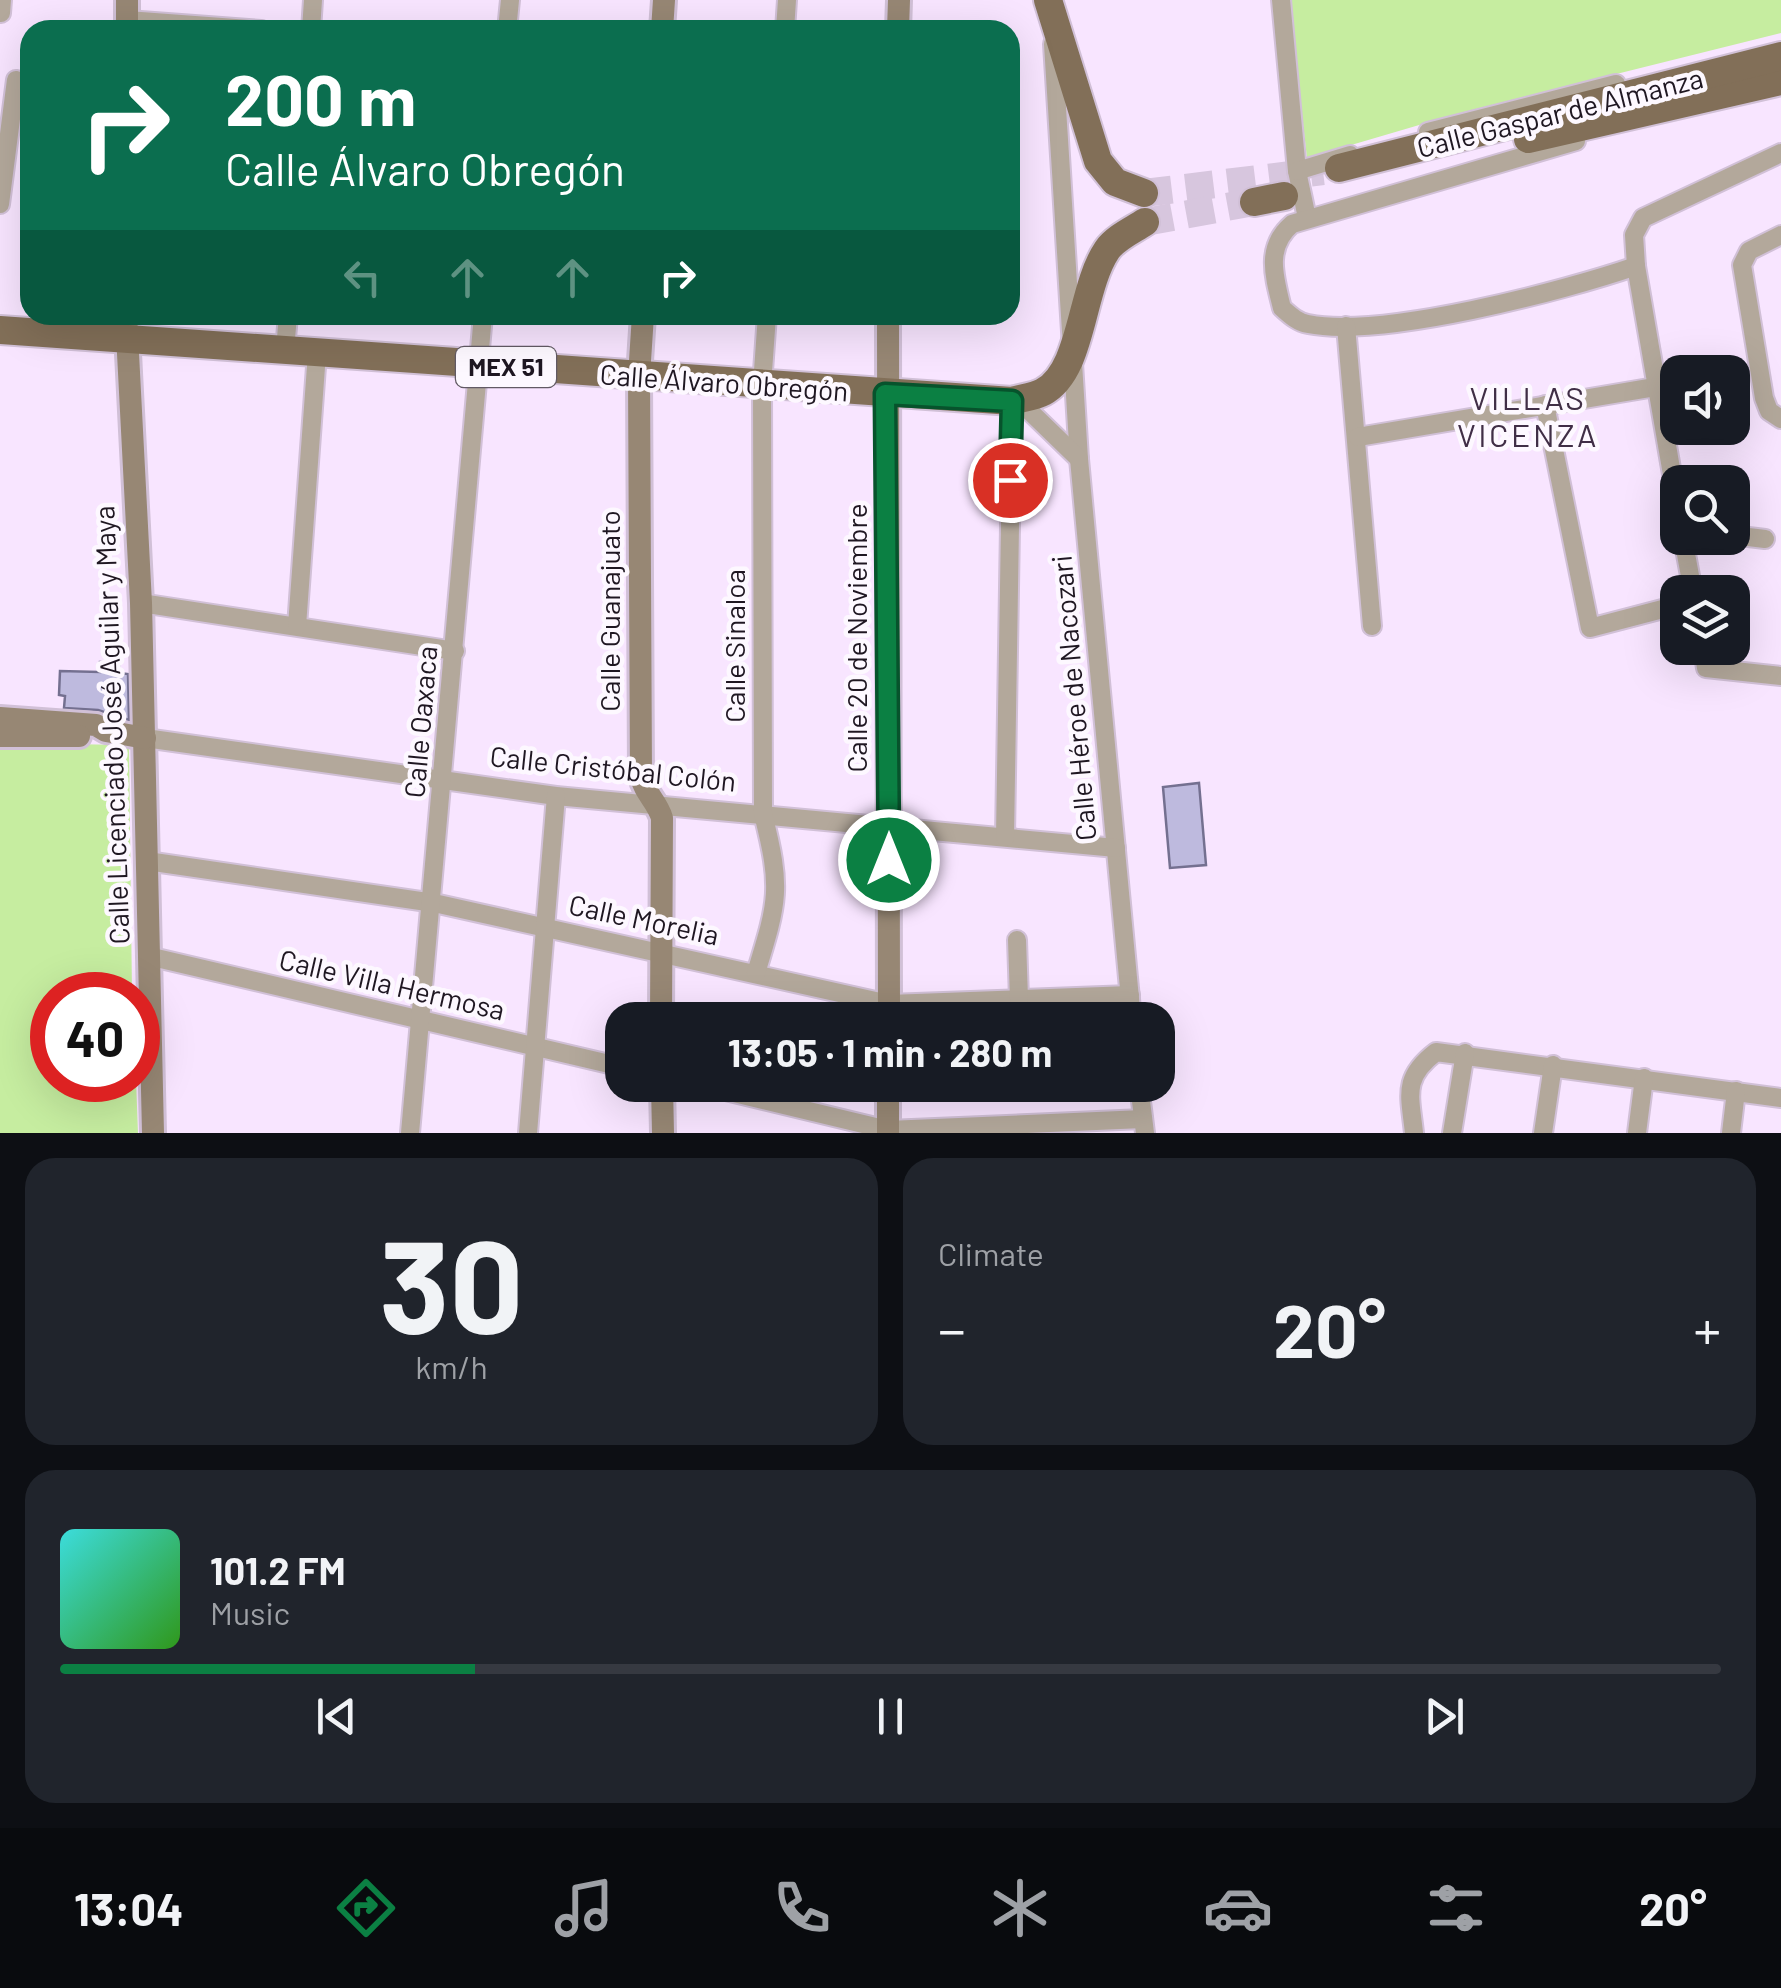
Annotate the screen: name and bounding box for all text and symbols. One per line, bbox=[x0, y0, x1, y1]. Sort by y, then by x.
text: 200 m bbox=[225, 56, 416, 140]
icon: right bbox=[60, 60, 190, 190]
street label: Calle Gaspar de Almanza bbox=[1413, 60, 1706, 164]
text: Calle Álvaro Obregón bbox=[225, 141, 625, 195]
icon: left bbox=[335, 250, 390, 305]
icon: ahead bbox=[440, 250, 495, 305]
icon: ahead bbox=[545, 250, 600, 305]
icon: right bbox=[650, 250, 705, 305]
road number: MEX 51 bbox=[456, 347, 556, 387]
map controls bbox=[1660, 355, 1750, 665]
button: sound bbox=[1660, 355, 1750, 445]
street label: Calle Álvaro Obregón bbox=[599, 356, 849, 408]
district label: VILLAS VICENZA bbox=[1457, 378, 1599, 453]
pin bbox=[968, 438, 1053, 523]
icon: arrive bbox=[983, 453, 1038, 508]
button: search bbox=[1660, 465, 1750, 555]
street label: Calle 20 de Noviembre bbox=[839, 503, 873, 773]
street label: Calle Licenciado José Aguilar y Maya bbox=[86, 505, 136, 945]
street label: Calle Guanajuato bbox=[592, 510, 626, 712]
street label: Calle Héroe de Nacozari bbox=[1044, 554, 1102, 842]
street label: Calle Sinaloa bbox=[717, 569, 751, 723]
button: layers bbox=[1660, 575, 1750, 665]
street label: Calle Oaxaca bbox=[396, 644, 444, 799]
street label: Calle Cristóbal Colón bbox=[488, 738, 738, 798]
position arrow bbox=[837, 808, 941, 912]
street label: Calle Morelia bbox=[566, 887, 722, 952]
street label: Calle Villa Hermosa bbox=[276, 942, 508, 1026]
speed limit sign: 40 bbox=[30, 972, 160, 1102]
text: 13:05 · 1 min · 280 m bbox=[728, 1029, 1052, 1075]
text: 30 bbox=[379, 1204, 524, 1360]
text: Climate bbox=[938, 1234, 1044, 1272]
text: 20° bbox=[1273, 1283, 1386, 1373]
text: − bbox=[938, 1295, 966, 1361]
text: + bbox=[1693, 1295, 1721, 1361]
text: km/h bbox=[415, 1347, 488, 1385]
text: 101.2 FM bbox=[210, 1547, 346, 1593]
text: Music bbox=[210, 1593, 290, 1631]
icon: previous bbox=[309, 1689, 364, 1744]
icon: pause bbox=[863, 1689, 918, 1744]
icon: next bbox=[1417, 1689, 1472, 1744]
icon: directions bbox=[331, 1873, 401, 1943]
icon: music bbox=[549, 1873, 619, 1943]
icon: phone bbox=[767, 1873, 837, 1943]
icon: climate bbox=[985, 1873, 1055, 1943]
icon: car bbox=[1203, 1873, 1273, 1943]
icon: filters bbox=[1421, 1873, 1491, 1943]
text: 13:04 bbox=[74, 1881, 183, 1935]
text: 20° bbox=[1639, 1881, 1707, 1935]

